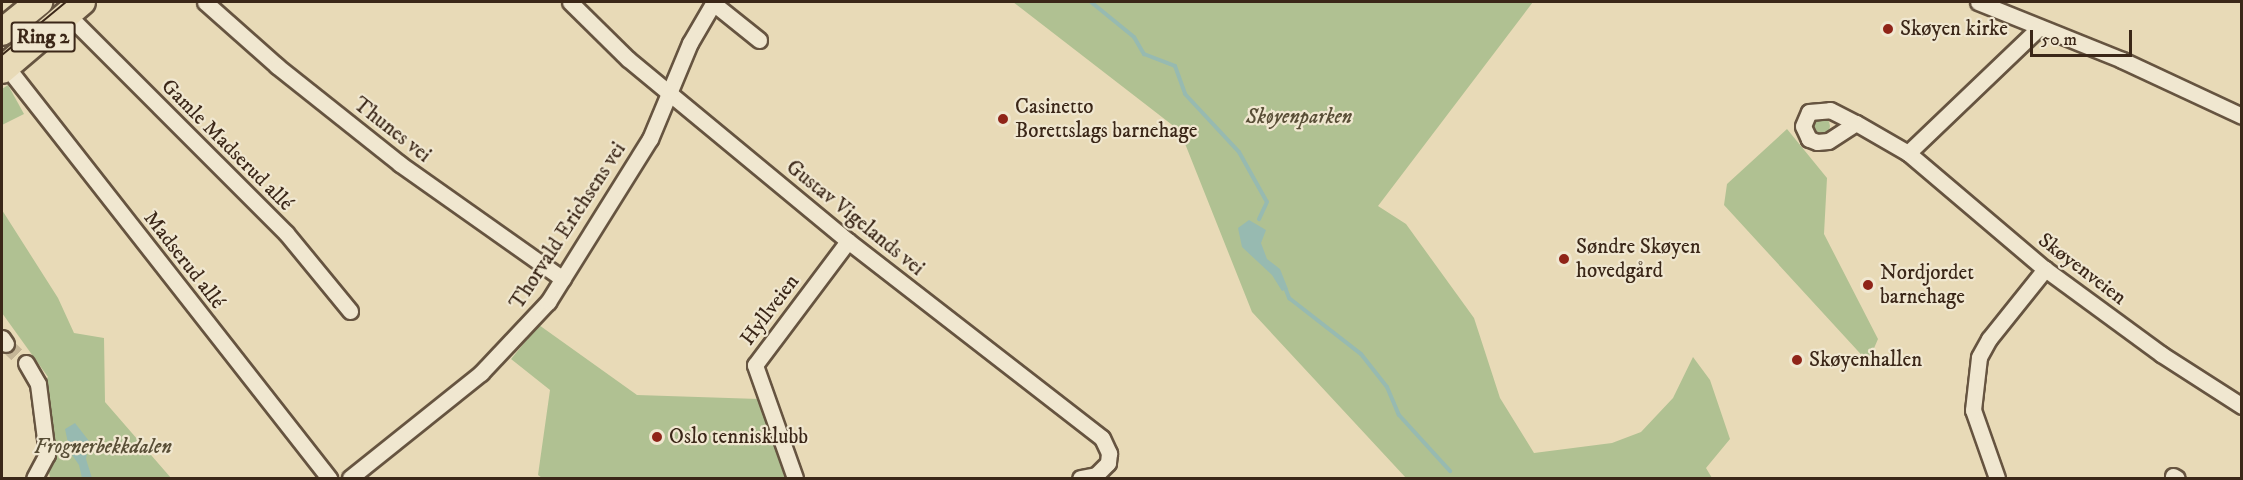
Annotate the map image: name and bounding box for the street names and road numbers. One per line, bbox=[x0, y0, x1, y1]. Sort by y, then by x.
road number: Ring 2 bbox=[10, 20, 76, 54]
street label: Gamle Madserud allé bbox=[156, 74, 298, 216]
street label: Thunes vei bbox=[348, 92, 436, 168]
street label: Thorvald Erichsens vei bbox=[505, 138, 631, 314]
street label: Gustav Vigelands vei bbox=[781, 155, 929, 281]
street label: Madserud allé bbox=[138, 206, 230, 314]
street label: Skøyenveien bbox=[2033, 228, 2131, 310]
street label: Hyllveien bbox=[735, 270, 805, 350]

